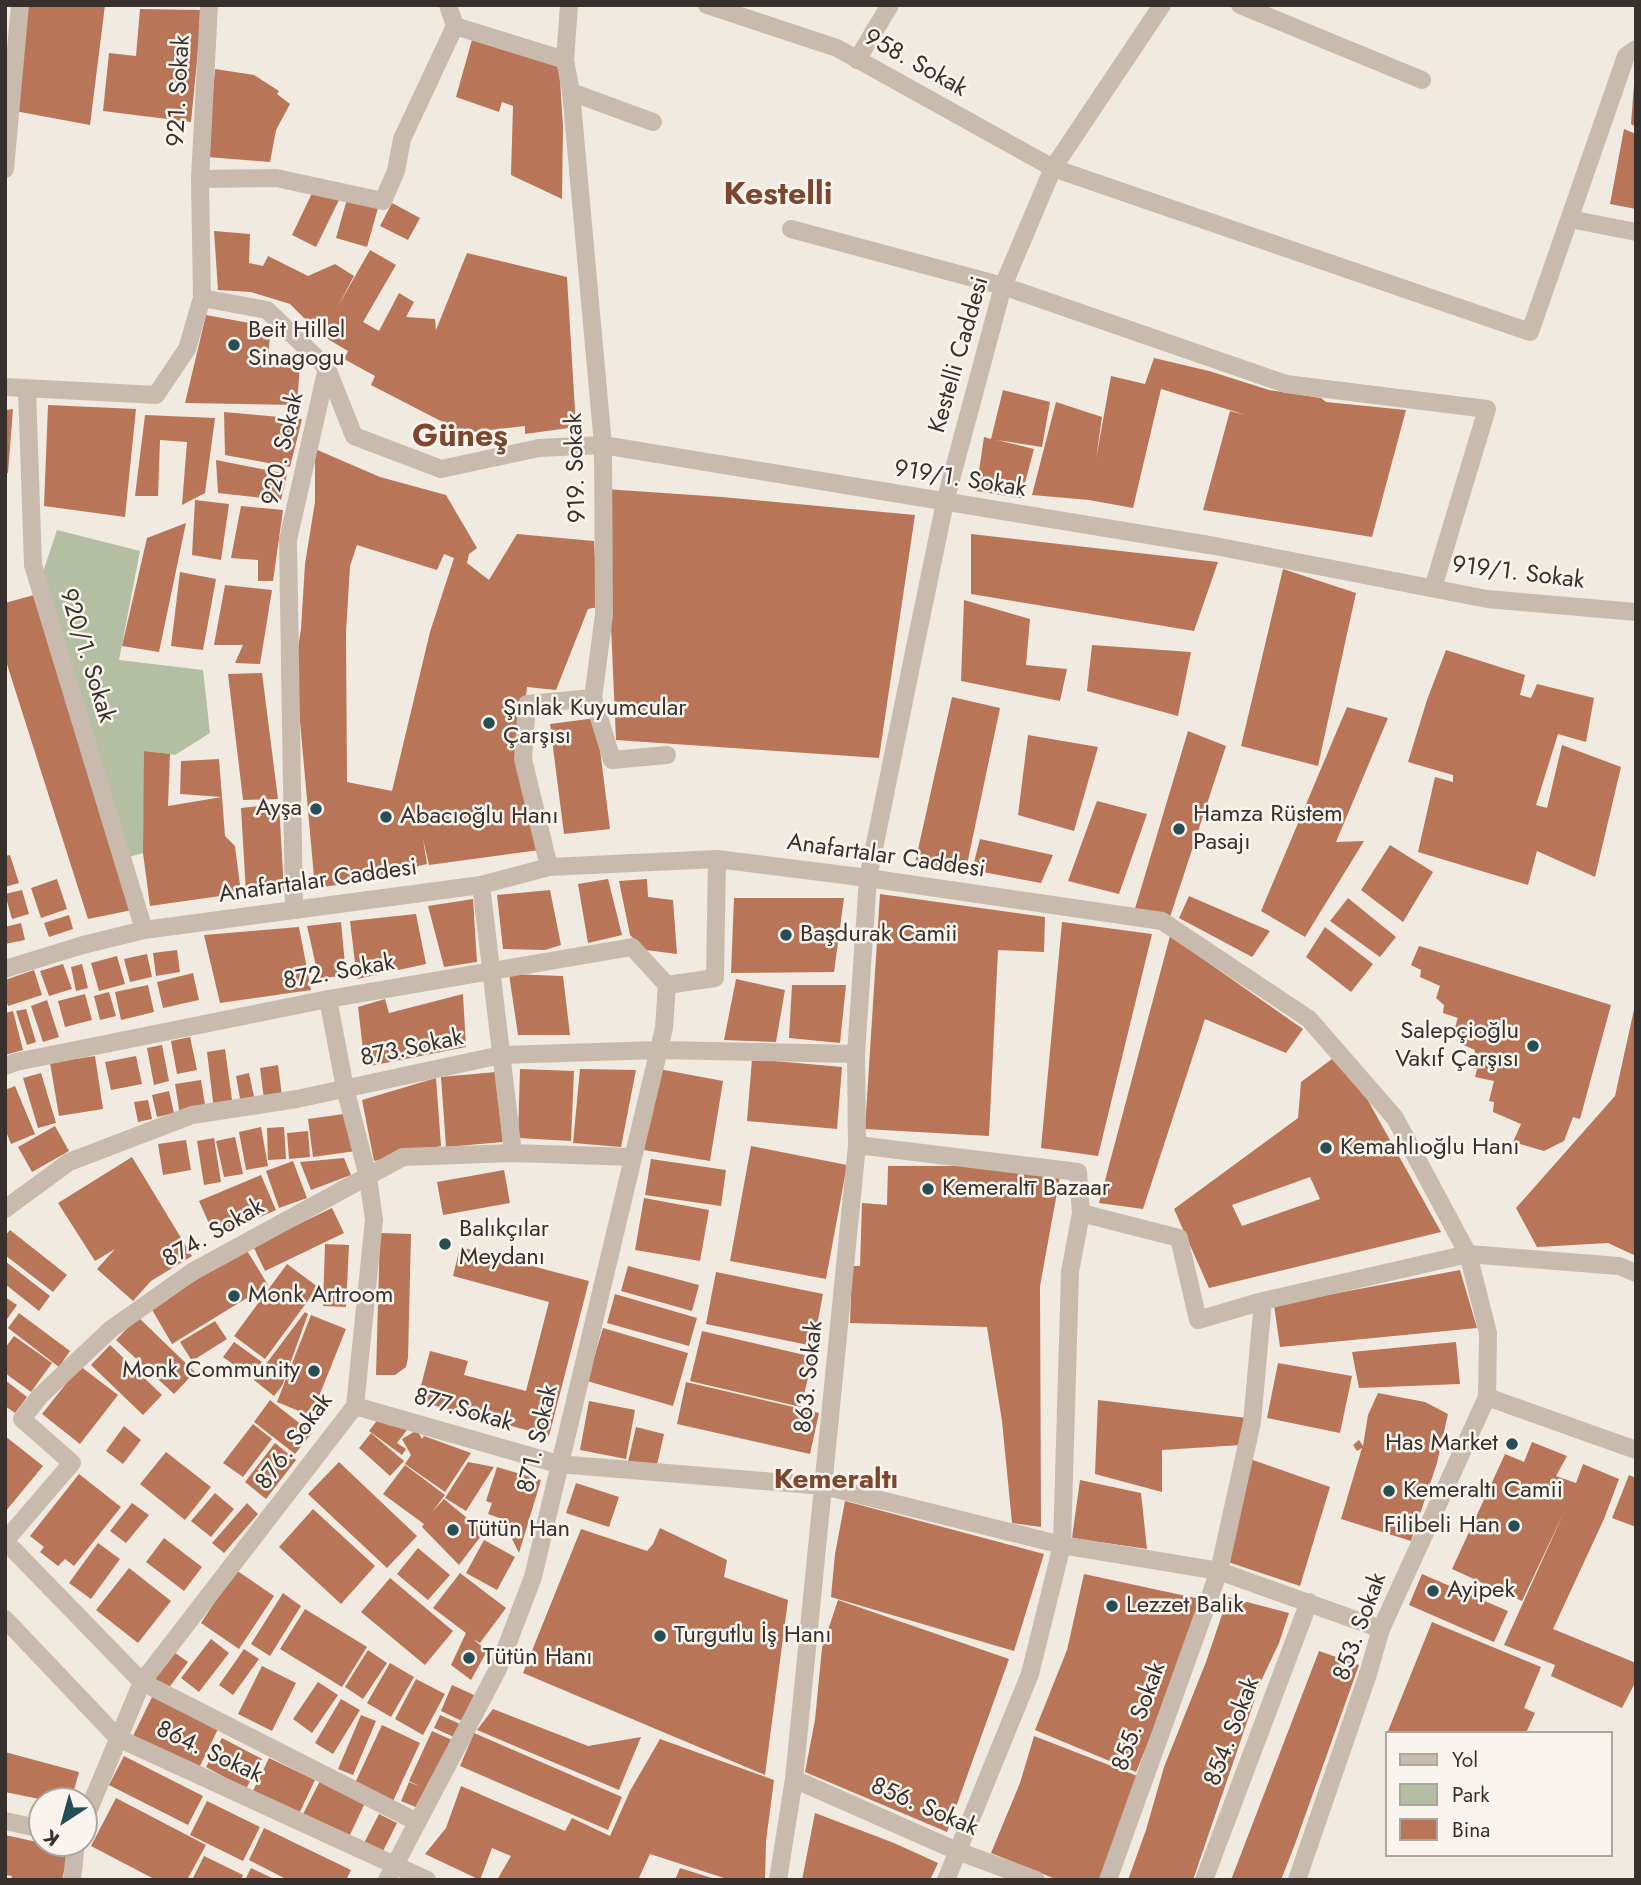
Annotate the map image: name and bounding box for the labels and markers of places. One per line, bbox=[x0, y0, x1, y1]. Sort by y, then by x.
place label: Beit Hillel Sinagogu bbox=[248, 317, 345, 373]
marker: Beit Hillel Sinagogu bbox=[226, 337, 242, 353]
place label: Şınlak Kuyumcular Çarşısı bbox=[503, 695, 687, 751]
marker: Şınlak Kuyumcular Çarşısı bbox=[481, 715, 497, 731]
place label: Ayşa bbox=[256, 795, 302, 823]
marker: Ayşa bbox=[308, 801, 324, 817]
place label: Hamza Rüstem Pasajı bbox=[1193, 801, 1343, 857]
place label: Abacıoğlu Hanı bbox=[400, 803, 558, 831]
marker: Abacıoğlu Hanı bbox=[378, 809, 394, 825]
marker: Hamza Rüstem Pasajı bbox=[1171, 821, 1187, 837]
place label: Başdurak Camii bbox=[800, 921, 958, 949]
marker: Başdurak Camii bbox=[778, 927, 794, 943]
place label: Salepçioğlu Vakıf Çarşısı bbox=[1395, 1018, 1519, 1074]
marker: Salepçioğlu Vakıf Çarşısı bbox=[1525, 1038, 1541, 1054]
place label: Kemahlıoğlu Hanı bbox=[1340, 1134, 1519, 1162]
marker: Kemahlıoğlu Hanı bbox=[1318, 1140, 1334, 1156]
place label: Kemeraltī Bazaar bbox=[942, 1175, 1110, 1203]
marker: Kemeraltī Bazaar bbox=[920, 1181, 936, 1197]
place label: Balıkçılar Meydanı bbox=[459, 1216, 549, 1272]
marker: Balıkçılar Meydanı bbox=[437, 1236, 453, 1252]
place label: Monk Artroom bbox=[248, 1282, 394, 1310]
marker: Monk Artroom bbox=[226, 1288, 242, 1304]
place label: Monk Community bbox=[122, 1357, 300, 1385]
marker: Monk Community bbox=[306, 1363, 322, 1379]
place label: Has Market bbox=[1385, 1430, 1498, 1458]
marker: Has Market bbox=[1504, 1436, 1520, 1452]
place label: Kemeraltı Camii bbox=[1403, 1477, 1563, 1505]
marker: Kemeraltı Camii bbox=[1381, 1483, 1397, 1499]
place label: Filibeli Han bbox=[1384, 1512, 1500, 1540]
place label: Tütün Han bbox=[467, 1516, 570, 1544]
marker: Filibeli Han bbox=[1506, 1518, 1522, 1534]
marker: Tütün Han bbox=[445, 1522, 461, 1538]
place label: Ayipek bbox=[1447, 1577, 1515, 1605]
marker: Ayipek bbox=[1425, 1583, 1441, 1599]
place label: Lezzet Balık bbox=[1126, 1592, 1244, 1620]
marker: Lezzet Balık bbox=[1104, 1598, 1120, 1614]
place label: Turgutlu İş Hanı bbox=[674, 1622, 831, 1650]
marker: Turgutlu İş Hanı bbox=[652, 1628, 668, 1644]
place label: Tütün Hanı bbox=[483, 1644, 592, 1672]
marker: Tütün Hanı bbox=[461, 1650, 477, 1666]

